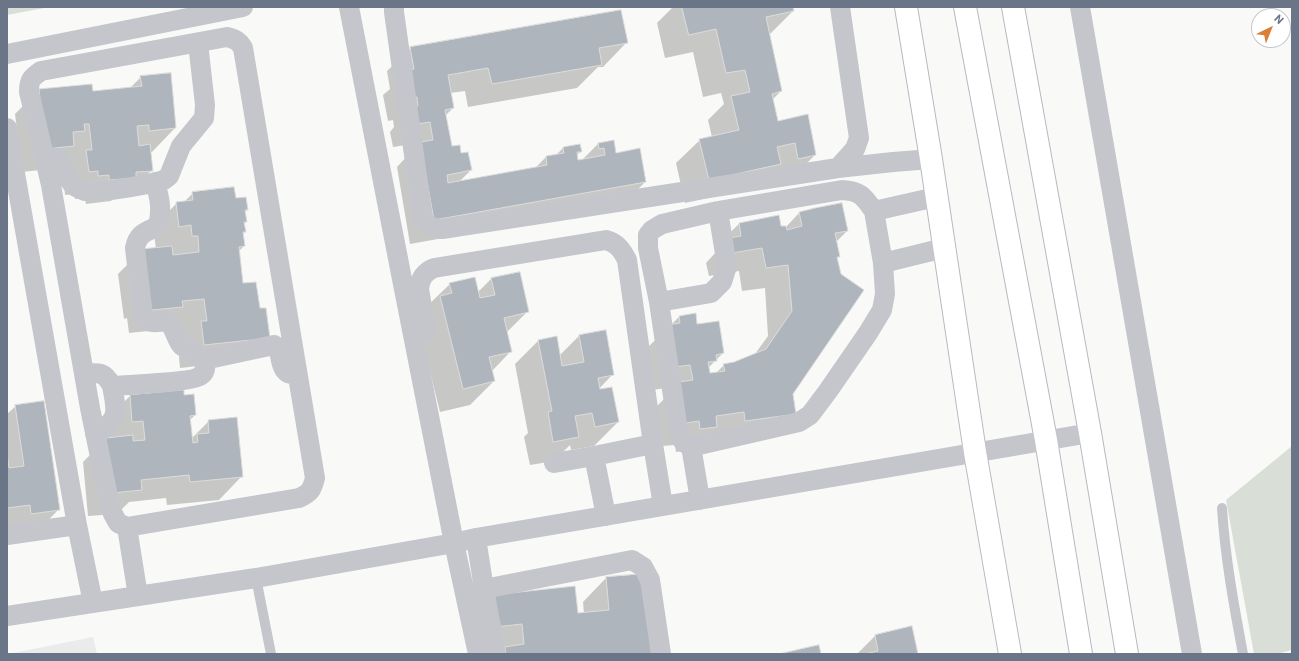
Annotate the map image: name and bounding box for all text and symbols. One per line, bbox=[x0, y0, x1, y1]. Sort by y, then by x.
north arrow bbox=[1251, 8, 1291, 48]
text: N bbox=[1272, 12, 1286, 27]

